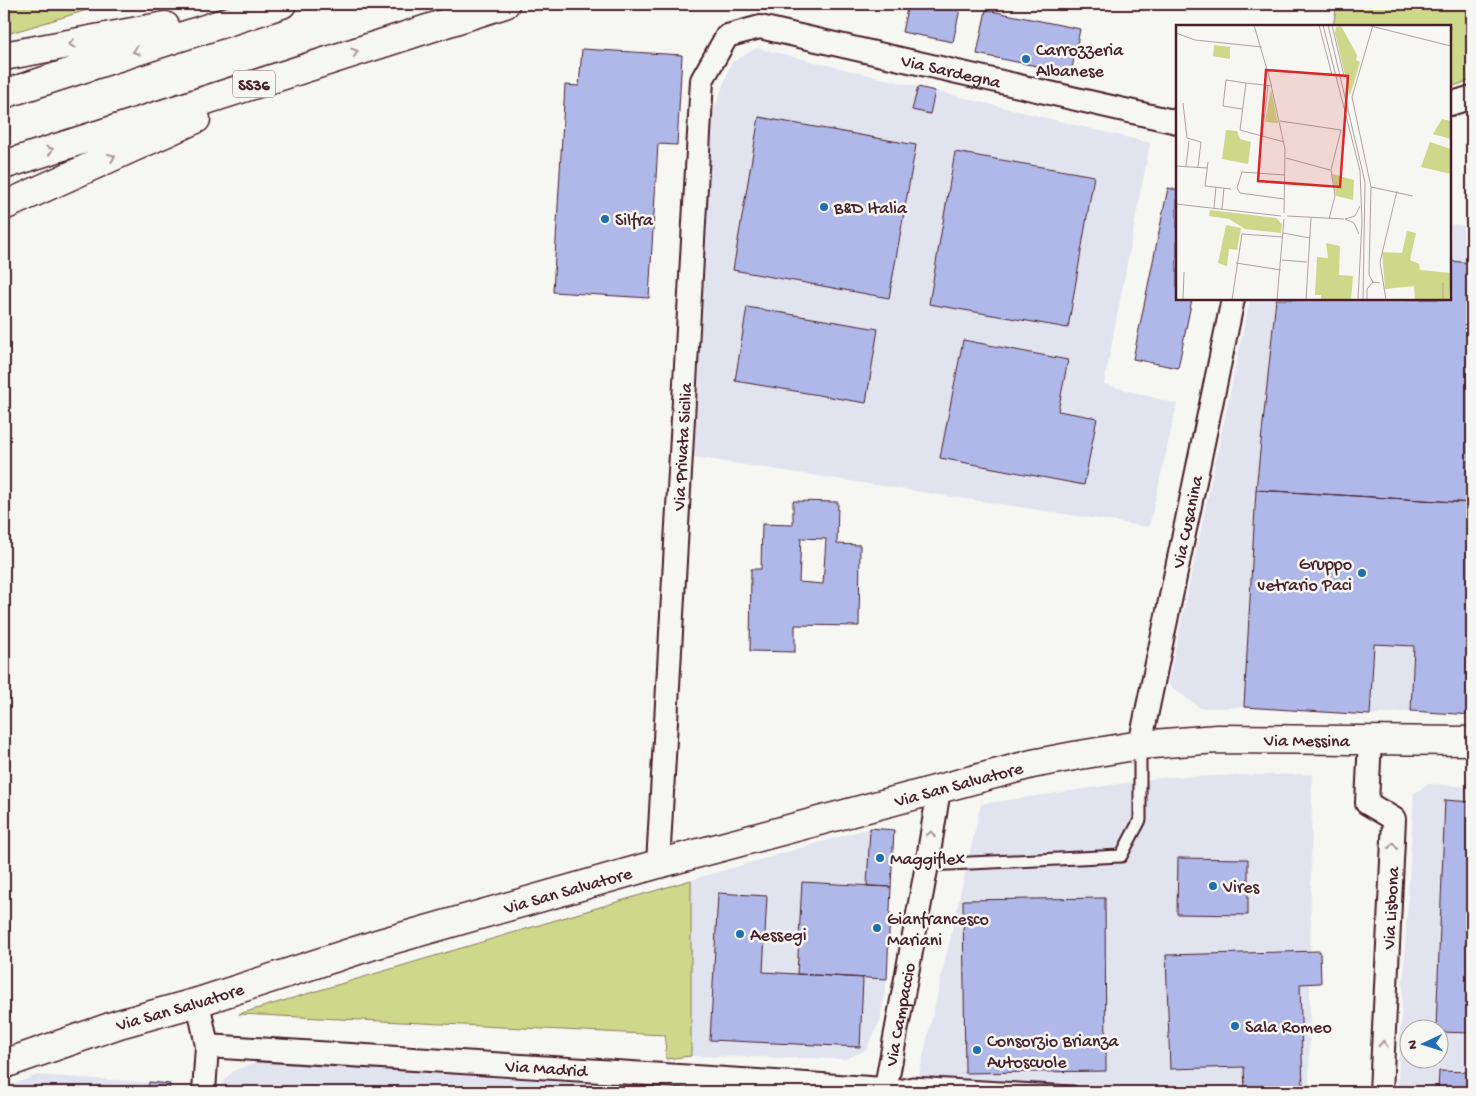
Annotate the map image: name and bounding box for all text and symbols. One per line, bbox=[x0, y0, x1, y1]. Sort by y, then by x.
inset map bbox=[1176, 25, 1451, 300]
one-way arrow bbox=[68, 38, 76, 48]
place label: Carrozzeria Albanese bbox=[1036, 41, 1124, 83]
one-way arrow bbox=[132, 45, 140, 55]
one-way arrow bbox=[350, 48, 358, 58]
street label: Via Sardegna bbox=[898, 51, 1003, 95]
marker: Carrozzeria Albanese bbox=[1020, 53, 1032, 65]
road number: SS36 bbox=[233, 70, 275, 98]
one-way arrow bbox=[45, 146, 54, 156]
one-way arrow bbox=[107, 153, 116, 163]
place label: B&D Italia bbox=[833, 199, 908, 220]
marker: B&D Italia bbox=[818, 201, 830, 213]
place label: Silfra bbox=[615, 211, 654, 232]
marker: Silfra bbox=[599, 213, 611, 225]
street label: Via Privata Sicilia bbox=[670, 381, 698, 512]
street label: Via Cusanina bbox=[1169, 473, 1209, 571]
place label: Gruppo vetrario Paci bbox=[1257, 555, 1352, 597]
marker: Gruppo vetrario Paci bbox=[1356, 567, 1368, 579]
street label: Via Messina bbox=[1263, 731, 1351, 753]
street label: Via San Salvatore bbox=[892, 759, 1026, 814]
one-way arrow bbox=[926, 830, 936, 838]
one-way arrow bbox=[1387, 842, 1398, 850]
place label: Maggiflex bbox=[890, 850, 966, 871]
marker: Maggiflex bbox=[874, 852, 886, 864]
street label: Via San Salvatore bbox=[501, 864, 635, 921]
street label: Via Lisbona bbox=[1380, 865, 1405, 951]
place label: Vires bbox=[1222, 878, 1261, 899]
marker: Vires bbox=[1207, 880, 1219, 892]
place label: Gianfrancesco Mariani bbox=[887, 910, 989, 952]
marker: Gianfrancesco Mariani bbox=[871, 922, 883, 934]
place label: Aessegi bbox=[750, 926, 807, 947]
marker: Aessegi bbox=[734, 928, 746, 940]
street label: Via Campaccio bbox=[882, 961, 922, 1069]
street label: Via San Salvatore bbox=[113, 980, 248, 1038]
place label: Sala Romeo bbox=[1245, 1018, 1332, 1039]
north arrow bbox=[1398, 1018, 1448, 1068]
marker: Sala Romeo bbox=[1229, 1020, 1241, 1032]
place label: Consorzio Brianza Autoscuole bbox=[987, 1032, 1119, 1074]
one-way arrow bbox=[1378, 1039, 1389, 1047]
text: N bbox=[1405, 1040, 1422, 1050]
marker: Consorzio Brianza Autoscuole bbox=[971, 1044, 983, 1056]
street label: Via Madrid bbox=[504, 1057, 589, 1083]

